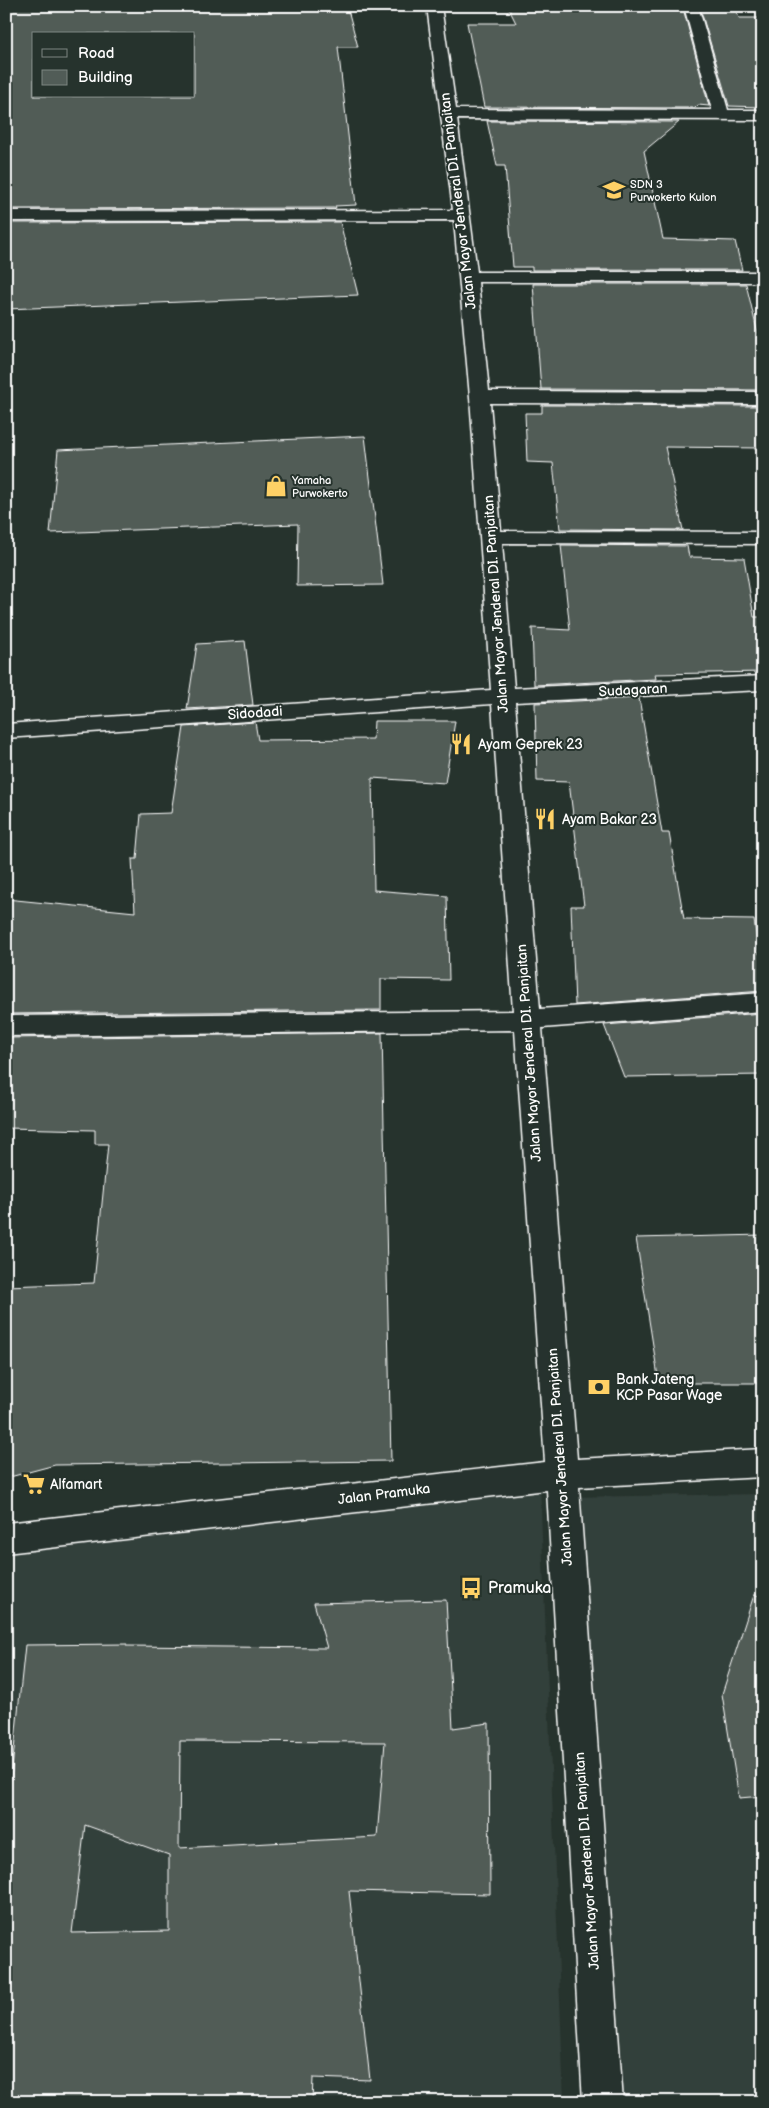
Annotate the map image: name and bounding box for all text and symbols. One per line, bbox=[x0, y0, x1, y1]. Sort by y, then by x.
legend bbox=[32, 32, 195, 98]
text: Road bbox=[78, 44, 114, 63]
text: Building bbox=[78, 68, 133, 87]
street label: Jalan Mayor Jenderal DI. Panjaitan bbox=[436, 92, 480, 310]
school or university icon: SDN 3 Purwokerto Kulon bbox=[601, 177, 627, 203]
place label: SDN 3 Purwokerto Kulon bbox=[630, 178, 716, 204]
shop icon: Yamaha Purwokerto bbox=[263, 473, 289, 499]
place label: Yamaha Purwokerto bbox=[291, 474, 348, 500]
street label: Jalan Mayor Jenderal DI. Panjaitan bbox=[480, 495, 512, 713]
street label: Sudagaran bbox=[598, 680, 668, 700]
street label: Sidodadi bbox=[227, 703, 283, 723]
restaurant icon: Ayam Geprek 23 bbox=[448, 731, 474, 757]
place label: Ayam Geprek 23 bbox=[478, 736, 583, 753]
restaurant icon: Ayam Bakar 23 bbox=[532, 806, 558, 832]
place label: Ayam Bakar 23 bbox=[562, 811, 657, 828]
street label: Jalan Mayor Jenderal DI. Panjaitan bbox=[513, 944, 545, 1162]
street label: Jalan Mayor Jenderal DI. Panjaitan bbox=[544, 1348, 576, 1566]
place label: Bank Jateng KCP Pasar Wage bbox=[616, 1371, 722, 1404]
bank icon: Bank Jateng KCP Pasar Wage bbox=[586, 1374, 612, 1400]
supermarket icon: Alfamart bbox=[21, 1471, 47, 1497]
place label: Alfamart bbox=[50, 1476, 103, 1493]
street label: Jalan Pramuka bbox=[337, 1480, 431, 1508]
bus stop icon: Pramuka bbox=[458, 1575, 484, 1601]
place label: Pramuka bbox=[488, 1579, 551, 1598]
street label: Jalan Mayor Jenderal DI. Panjaitan bbox=[571, 1752, 603, 1970]

